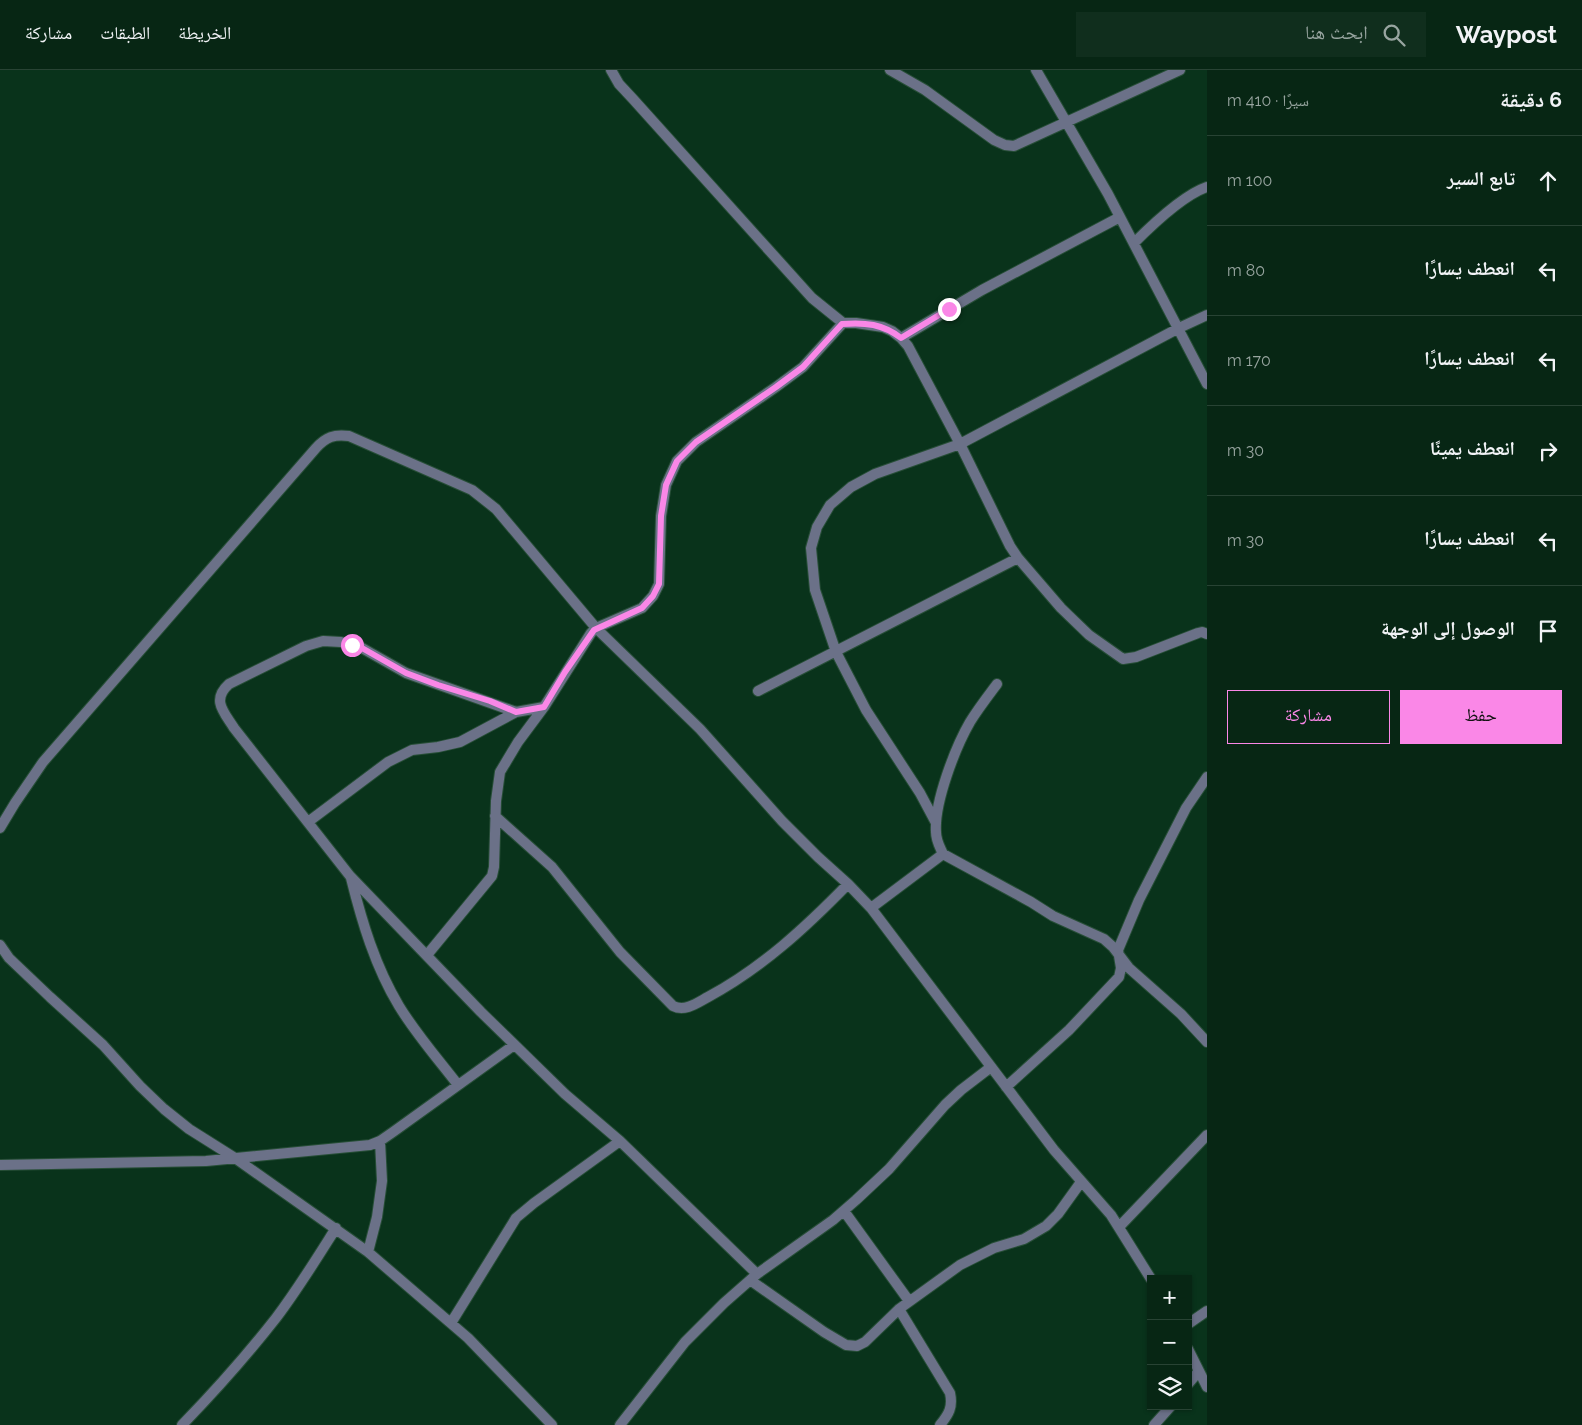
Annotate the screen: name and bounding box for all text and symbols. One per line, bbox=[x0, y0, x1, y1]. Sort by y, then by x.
search box bbox=[1076, 12, 1426, 57]
text: Waypost bbox=[1456, 20, 1557, 49]
text: ابحث هنا bbox=[1305, 21, 1368, 43]
icon: search bbox=[1380, 21, 1408, 49]
text: مشاركة bbox=[25, 22, 72, 43]
text: الطبقات bbox=[100, 22, 150, 43]
text: الخريطة bbox=[178, 22, 231, 43]
text: 6 دقيقة bbox=[1500, 87, 1562, 112]
text: سيرًا · 410 m bbox=[1227, 91, 1309, 110]
text: تابع السير bbox=[1447, 167, 1515, 189]
icon: ahead bbox=[1534, 167, 1562, 195]
text: 100 m bbox=[1227, 171, 1272, 190]
text: انعطف يسارًا bbox=[1424, 257, 1515, 279]
icon: left bbox=[1534, 257, 1562, 285]
text: 80 m bbox=[1227, 261, 1265, 280]
route end bbox=[938, 298, 961, 321]
text: انعطف يسارًا bbox=[1424, 347, 1515, 369]
icon: left bbox=[1534, 347, 1562, 375]
text: 170 m bbox=[1227, 351, 1271, 370]
text: انعطف يمينًا bbox=[1430, 437, 1515, 459]
icon: right bbox=[1534, 437, 1562, 465]
text: 30 m bbox=[1227, 441, 1264, 460]
text: انعطف يسارًا bbox=[1424, 527, 1515, 549]
icon: left bbox=[1534, 527, 1562, 555]
text: 30 m bbox=[1227, 531, 1264, 550]
text: الوصول إلى الوجهة bbox=[1381, 617, 1515, 639]
icon: arrive bbox=[1534, 617, 1562, 645]
route start bbox=[341, 634, 364, 657]
button: مشاركة bbox=[1227, 690, 1390, 744]
button: حفظ bbox=[1400, 690, 1562, 744]
map controls bbox=[1147, 1275, 1192, 1410]
button: + bbox=[1147, 1275, 1192, 1320]
button: − bbox=[1147, 1320, 1192, 1365]
button: layers bbox=[1147, 1365, 1192, 1410]

